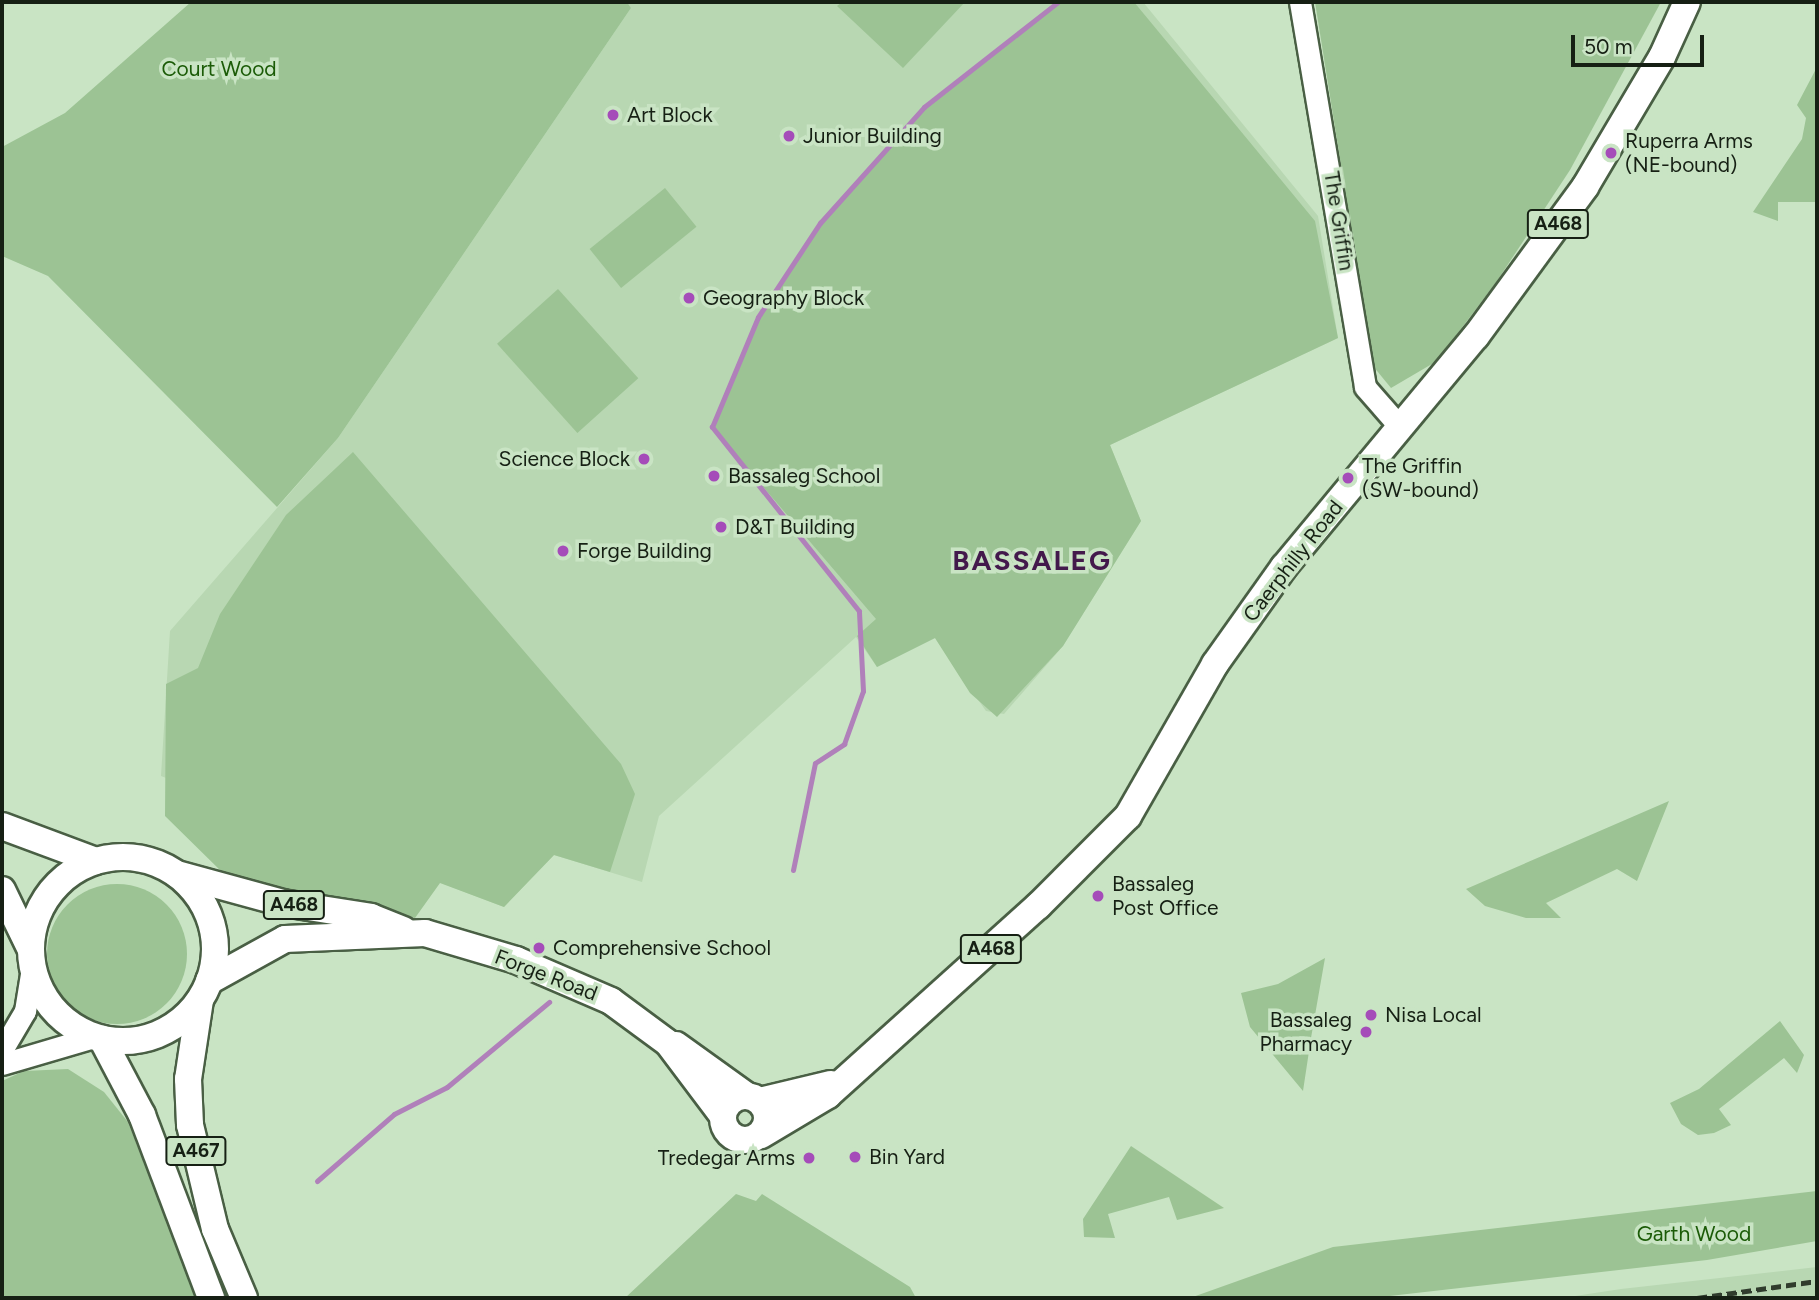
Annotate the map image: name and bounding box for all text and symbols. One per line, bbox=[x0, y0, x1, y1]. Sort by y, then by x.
scale bar bbox=[1574, 21, 1707, 65]
text: 50 m bbox=[1584, 34, 1633, 59]
park label: Court Wood bbox=[161, 56, 277, 82]
place label: Art Block bbox=[627, 102, 713, 128]
marker: Art Block bbox=[605, 107, 621, 123]
place label: Junior Building bbox=[803, 123, 942, 149]
marker: Junior Building bbox=[781, 128, 797, 144]
place label: Ruperra Arms (NE-bound) bbox=[1625, 128, 1753, 178]
marker: Ruperra Arms (NE-bound) bbox=[1603, 145, 1619, 161]
street label: The Griffin bbox=[1319, 170, 1359, 272]
road number: A468 bbox=[1526, 208, 1590, 240]
place label: Geography Block bbox=[703, 285, 864, 311]
marker: Geography Block bbox=[681, 290, 697, 306]
place label: Science Block bbox=[498, 446, 630, 472]
marker: Science Block bbox=[636, 451, 652, 467]
place label: The Griffin (SW-bound) bbox=[1362, 453, 1479, 503]
place label: Bassaleg School bbox=[728, 463, 880, 489]
marker: Bassaleg School bbox=[706, 468, 722, 484]
marker: The Griffin (SW-bound) bbox=[1340, 470, 1356, 486]
street label: Caerphilly Road bbox=[1238, 495, 1348, 627]
place label: D&T Building bbox=[735, 514, 855, 540]
marker: D&T Building bbox=[713, 519, 729, 535]
place label: Forge Building bbox=[577, 538, 712, 564]
marker: Forge Building bbox=[555, 543, 571, 559]
district label: BASSALEG bbox=[953, 543, 1111, 577]
place label: Bassaleg Post Office bbox=[1112, 871, 1219, 921]
marker: Bassaleg Post Office bbox=[1090, 888, 1106, 904]
road number: A468 bbox=[262, 890, 326, 920]
road number: A468 bbox=[960, 934, 1023, 965]
place label: Comprehensive School bbox=[553, 935, 771, 961]
marker: Comprehensive School bbox=[531, 940, 547, 956]
street label: Forge Road bbox=[491, 944, 601, 1006]
place label: Nisa Local bbox=[1385, 1002, 1482, 1028]
place label: Bassaleg Pharmacy bbox=[1260, 1007, 1352, 1057]
marker: Nisa Local bbox=[1363, 1007, 1379, 1023]
marker: Bassaleg Pharmacy bbox=[1358, 1024, 1374, 1040]
road number: A467 bbox=[164, 1135, 228, 1166]
place label: Bin Yard bbox=[869, 1144, 945, 1170]
place label: Tredegar Arms bbox=[658, 1145, 795, 1171]
marker: Bin Yard bbox=[847, 1149, 863, 1165]
marker: Tredegar Arms bbox=[801, 1150, 817, 1166]
park label: Garth Wood bbox=[1637, 1221, 1751, 1247]

